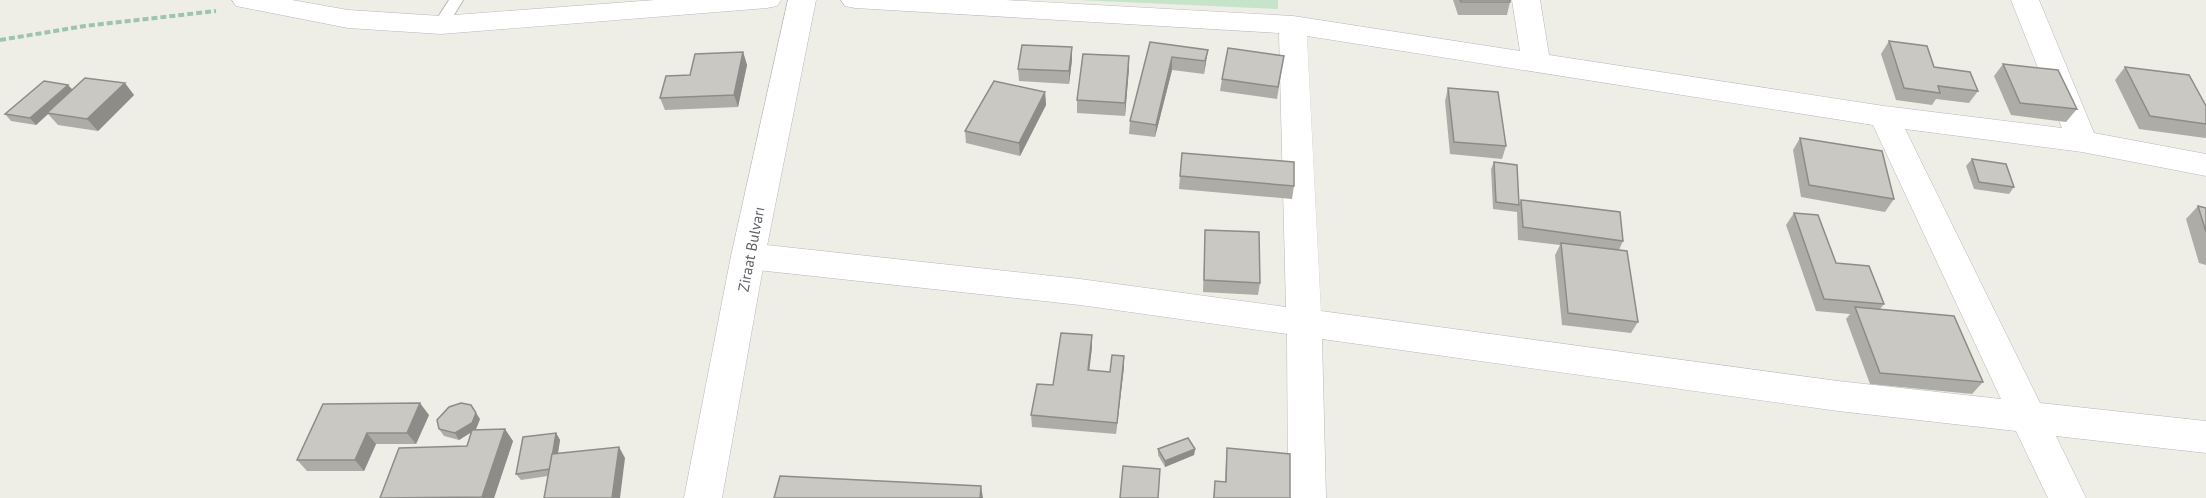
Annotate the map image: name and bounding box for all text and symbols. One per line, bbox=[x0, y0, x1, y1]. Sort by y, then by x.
street label: Ziraat Bulvarı bbox=[733, 205, 769, 293]

